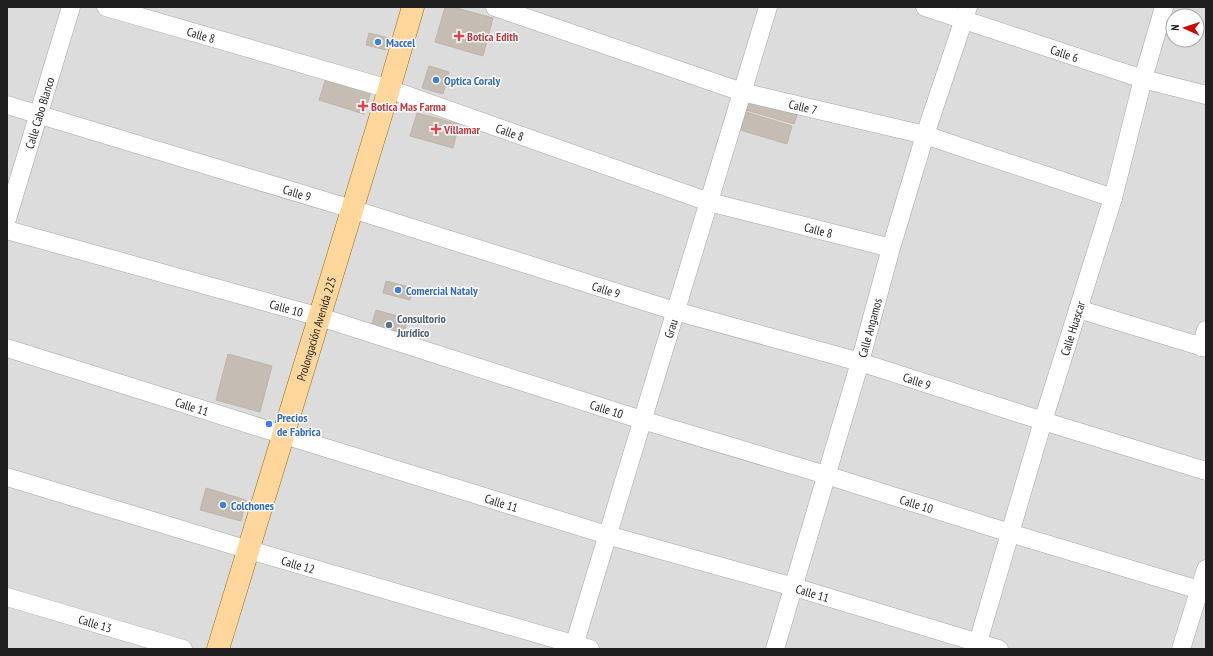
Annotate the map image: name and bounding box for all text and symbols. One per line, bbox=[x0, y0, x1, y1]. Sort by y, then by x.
north arrow bbox=[1165, 8, 1205, 48]
street label: Calle 8 bbox=[185, 23, 217, 46]
text: N bbox=[1168, 24, 1182, 31]
place label: Botica Edith bbox=[467, 29, 518, 44]
marker: Botica Edith bbox=[454, 31, 464, 41]
place label: Maccel bbox=[386, 35, 415, 50]
marker: Maccel bbox=[373, 37, 383, 47]
street label: Calle 6 bbox=[1049, 41, 1081, 65]
place label: Optica Coraly bbox=[444, 73, 501, 88]
street label: Calle Cabo Blanco bbox=[21, 75, 57, 150]
marker: Optica Coraly bbox=[431, 75, 441, 85]
street label: Calle 7 bbox=[787, 96, 819, 117]
place label: Botica Mas Farma bbox=[371, 99, 446, 114]
marker: Botica Mas Farma bbox=[358, 101, 368, 111]
street label: Calle 8 bbox=[494, 120, 526, 144]
place label: Villamar bbox=[443, 122, 480, 137]
marker: Villamar bbox=[431, 124, 441, 134]
street label: Calle 9 bbox=[281, 181, 313, 204]
street label: Calle 8 bbox=[803, 219, 834, 240]
street label: Prolongación Avenida 225 bbox=[293, 275, 339, 382]
street label: Calle 9 bbox=[590, 278, 622, 301]
place label: Comercial Nataly bbox=[406, 283, 478, 298]
marker: Comercial Nataly bbox=[393, 285, 403, 295]
street label: Calle 10 bbox=[268, 296, 305, 319]
street label: Calle Angamos bbox=[854, 296, 885, 359]
street label: Calle Huascar bbox=[1057, 298, 1088, 357]
place label: Consultorio Jurídico bbox=[396, 311, 446, 340]
street label: Grau bbox=[660, 317, 680, 340]
marker: Consultorio Jurídico bbox=[384, 320, 394, 330]
street label: Calle 9 bbox=[901, 369, 933, 392]
street label: Calle 11 bbox=[174, 394, 211, 418]
street label: Calle 10 bbox=[588, 396, 625, 421]
place label: Precios de Fabrica bbox=[277, 410, 321, 439]
marker: Precios de Fabrica bbox=[264, 419, 274, 429]
street label: Calle 11 bbox=[483, 490, 520, 515]
street label: Calle 10 bbox=[898, 491, 935, 516]
place label: Colchones bbox=[231, 498, 274, 513]
marker: Colchones bbox=[218, 500, 228, 510]
street label: Calle 12 bbox=[280, 552, 317, 576]
street label: Calle 11 bbox=[794, 581, 831, 605]
street label: Calle 13 bbox=[77, 611, 114, 635]

